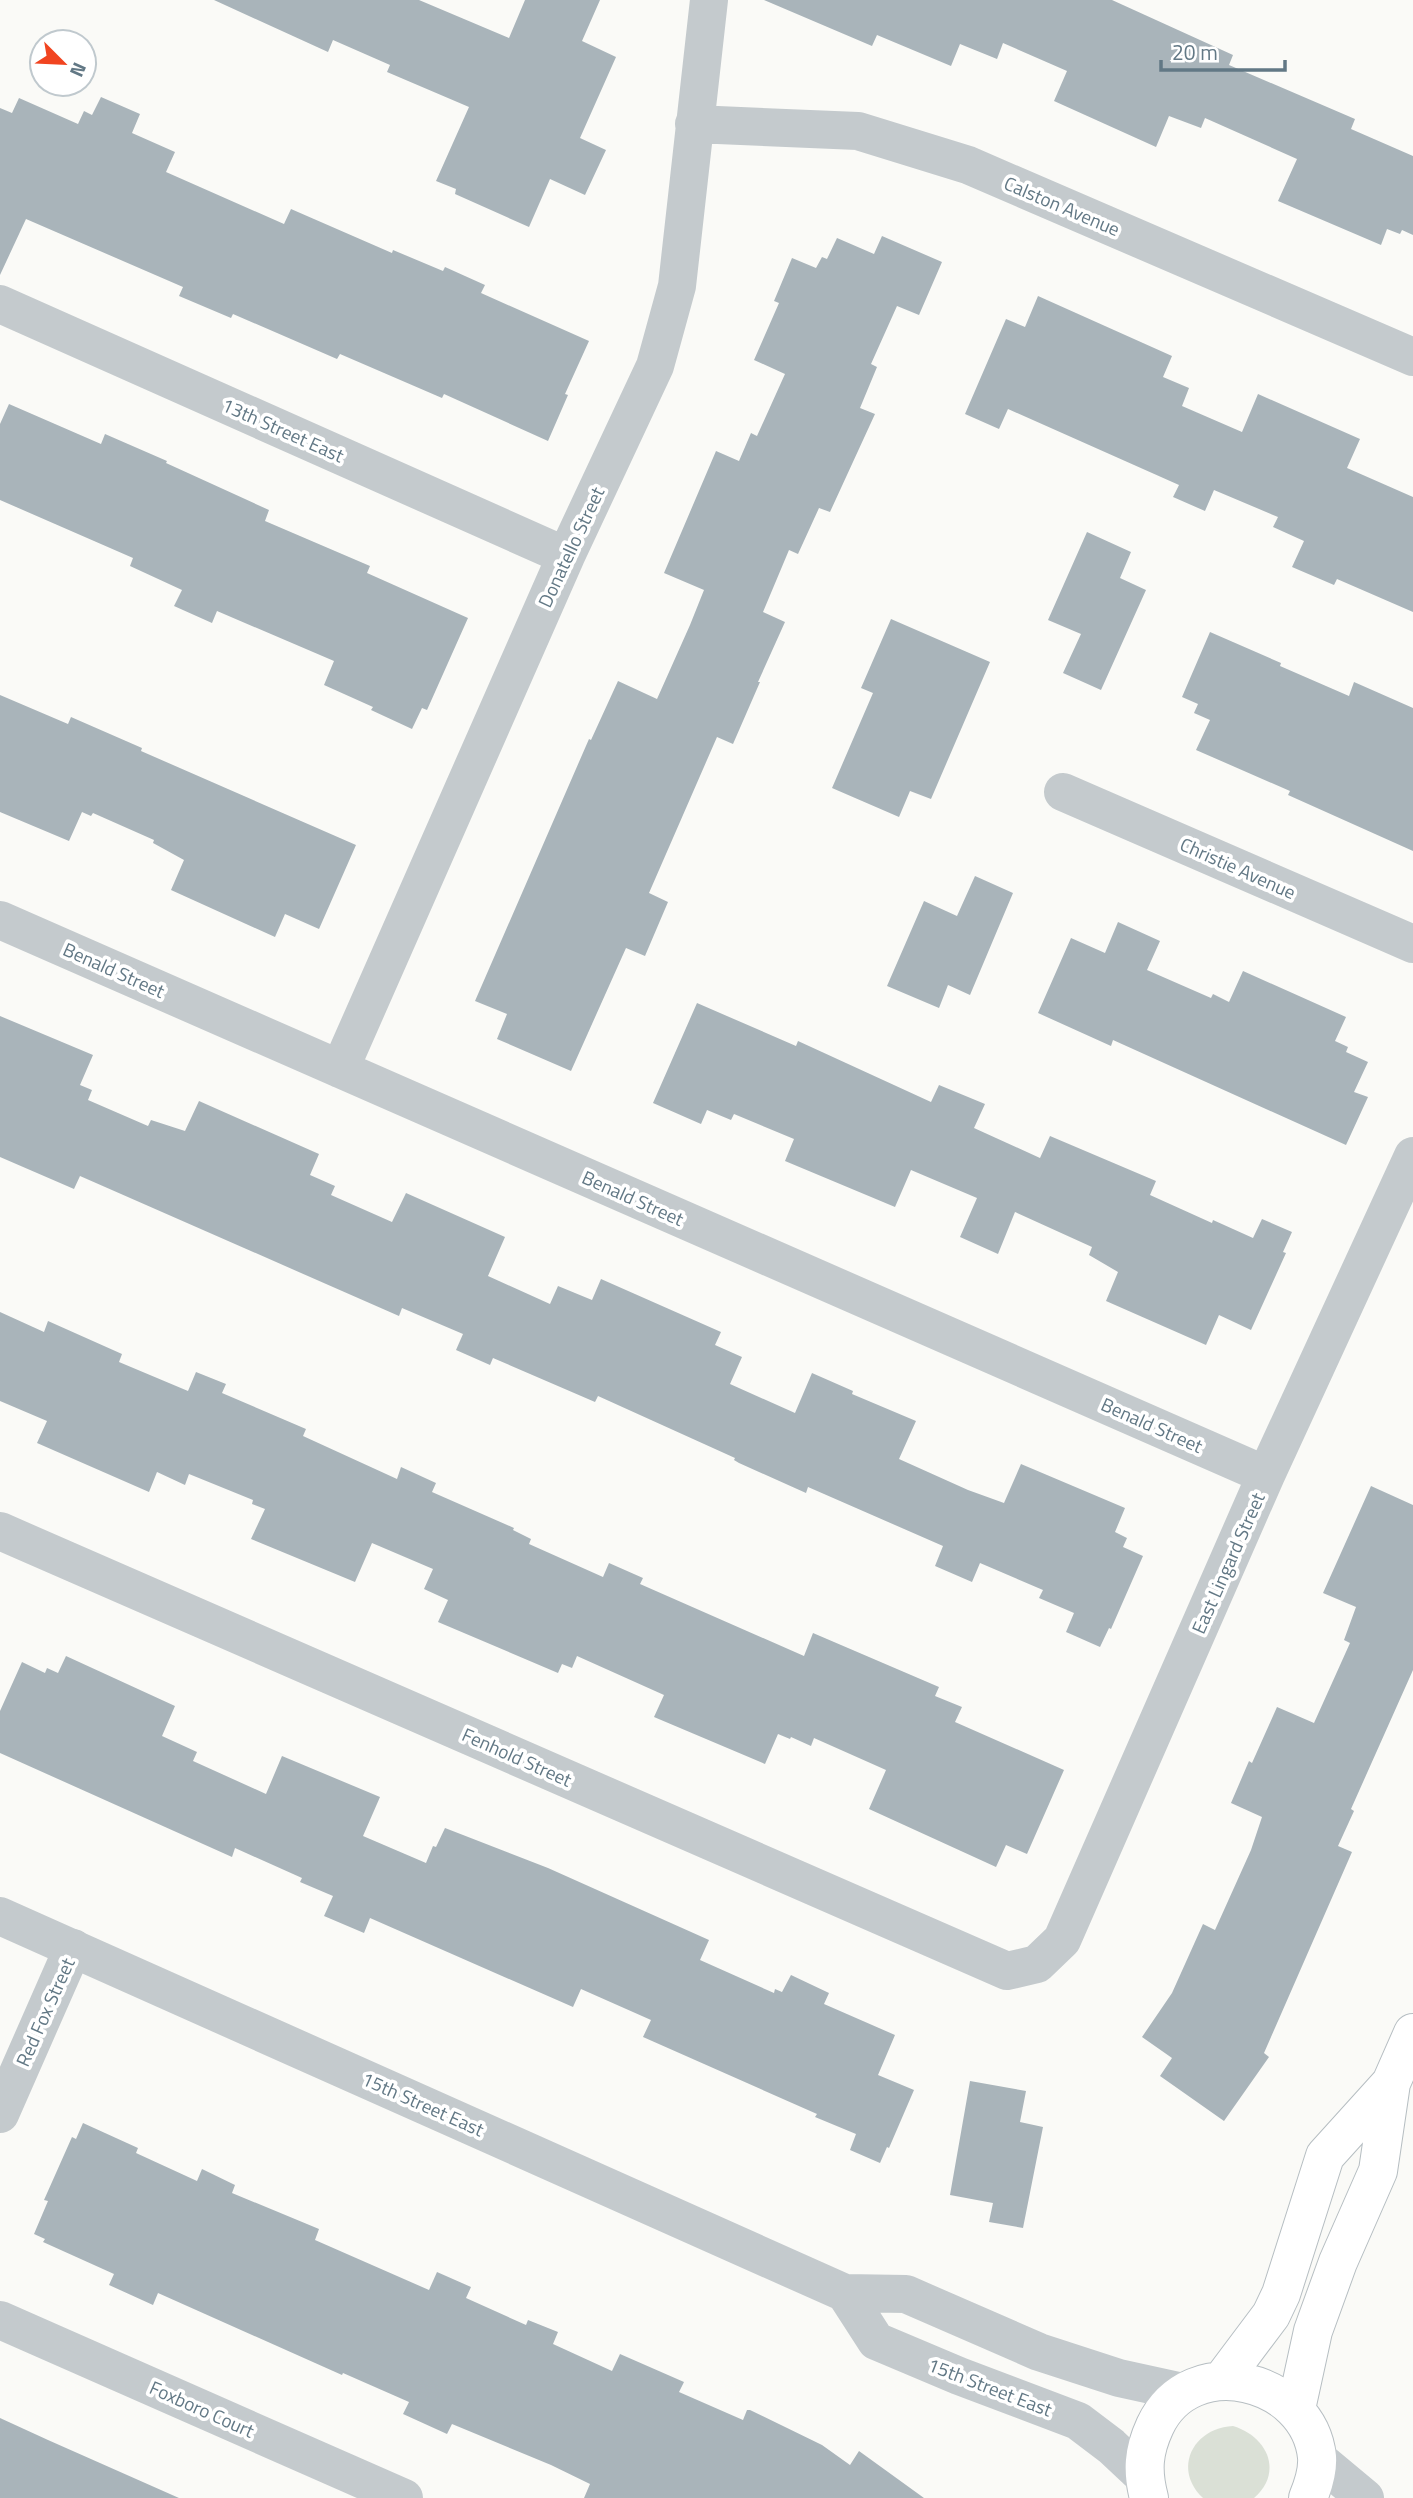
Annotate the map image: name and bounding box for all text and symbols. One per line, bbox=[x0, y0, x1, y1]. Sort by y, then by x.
north arrow bbox=[28, 28, 98, 98]
scale bar bbox=[1161, 28, 1285, 72]
text: 20 m bbox=[1172, 36, 1218, 68]
text: N bbox=[63, 58, 95, 82]
street label: Calston Avenue bbox=[1000, 168, 1125, 243]
street label: 13th Street East bbox=[217, 390, 349, 470]
street label: Donatello Street bbox=[530, 481, 611, 612]
street label: Christie Avenue bbox=[1176, 829, 1301, 906]
street label: Benald Street bbox=[59, 934, 170, 1005]
street label: Benald Street bbox=[578, 1162, 689, 1233]
street label: Benald Street bbox=[1097, 1389, 1208, 1460]
street label: East Lingard Street bbox=[1183, 1487, 1272, 1638]
street label: Fenhold Street bbox=[458, 1719, 577, 1794]
street label: Red Fox Street bbox=[8, 1952, 82, 2071]
street label: 15th Street East bbox=[357, 2064, 489, 2144]
street label: 15th Street East bbox=[924, 2350, 1057, 2424]
street label: Foxboro Court bbox=[145, 2372, 260, 2445]

